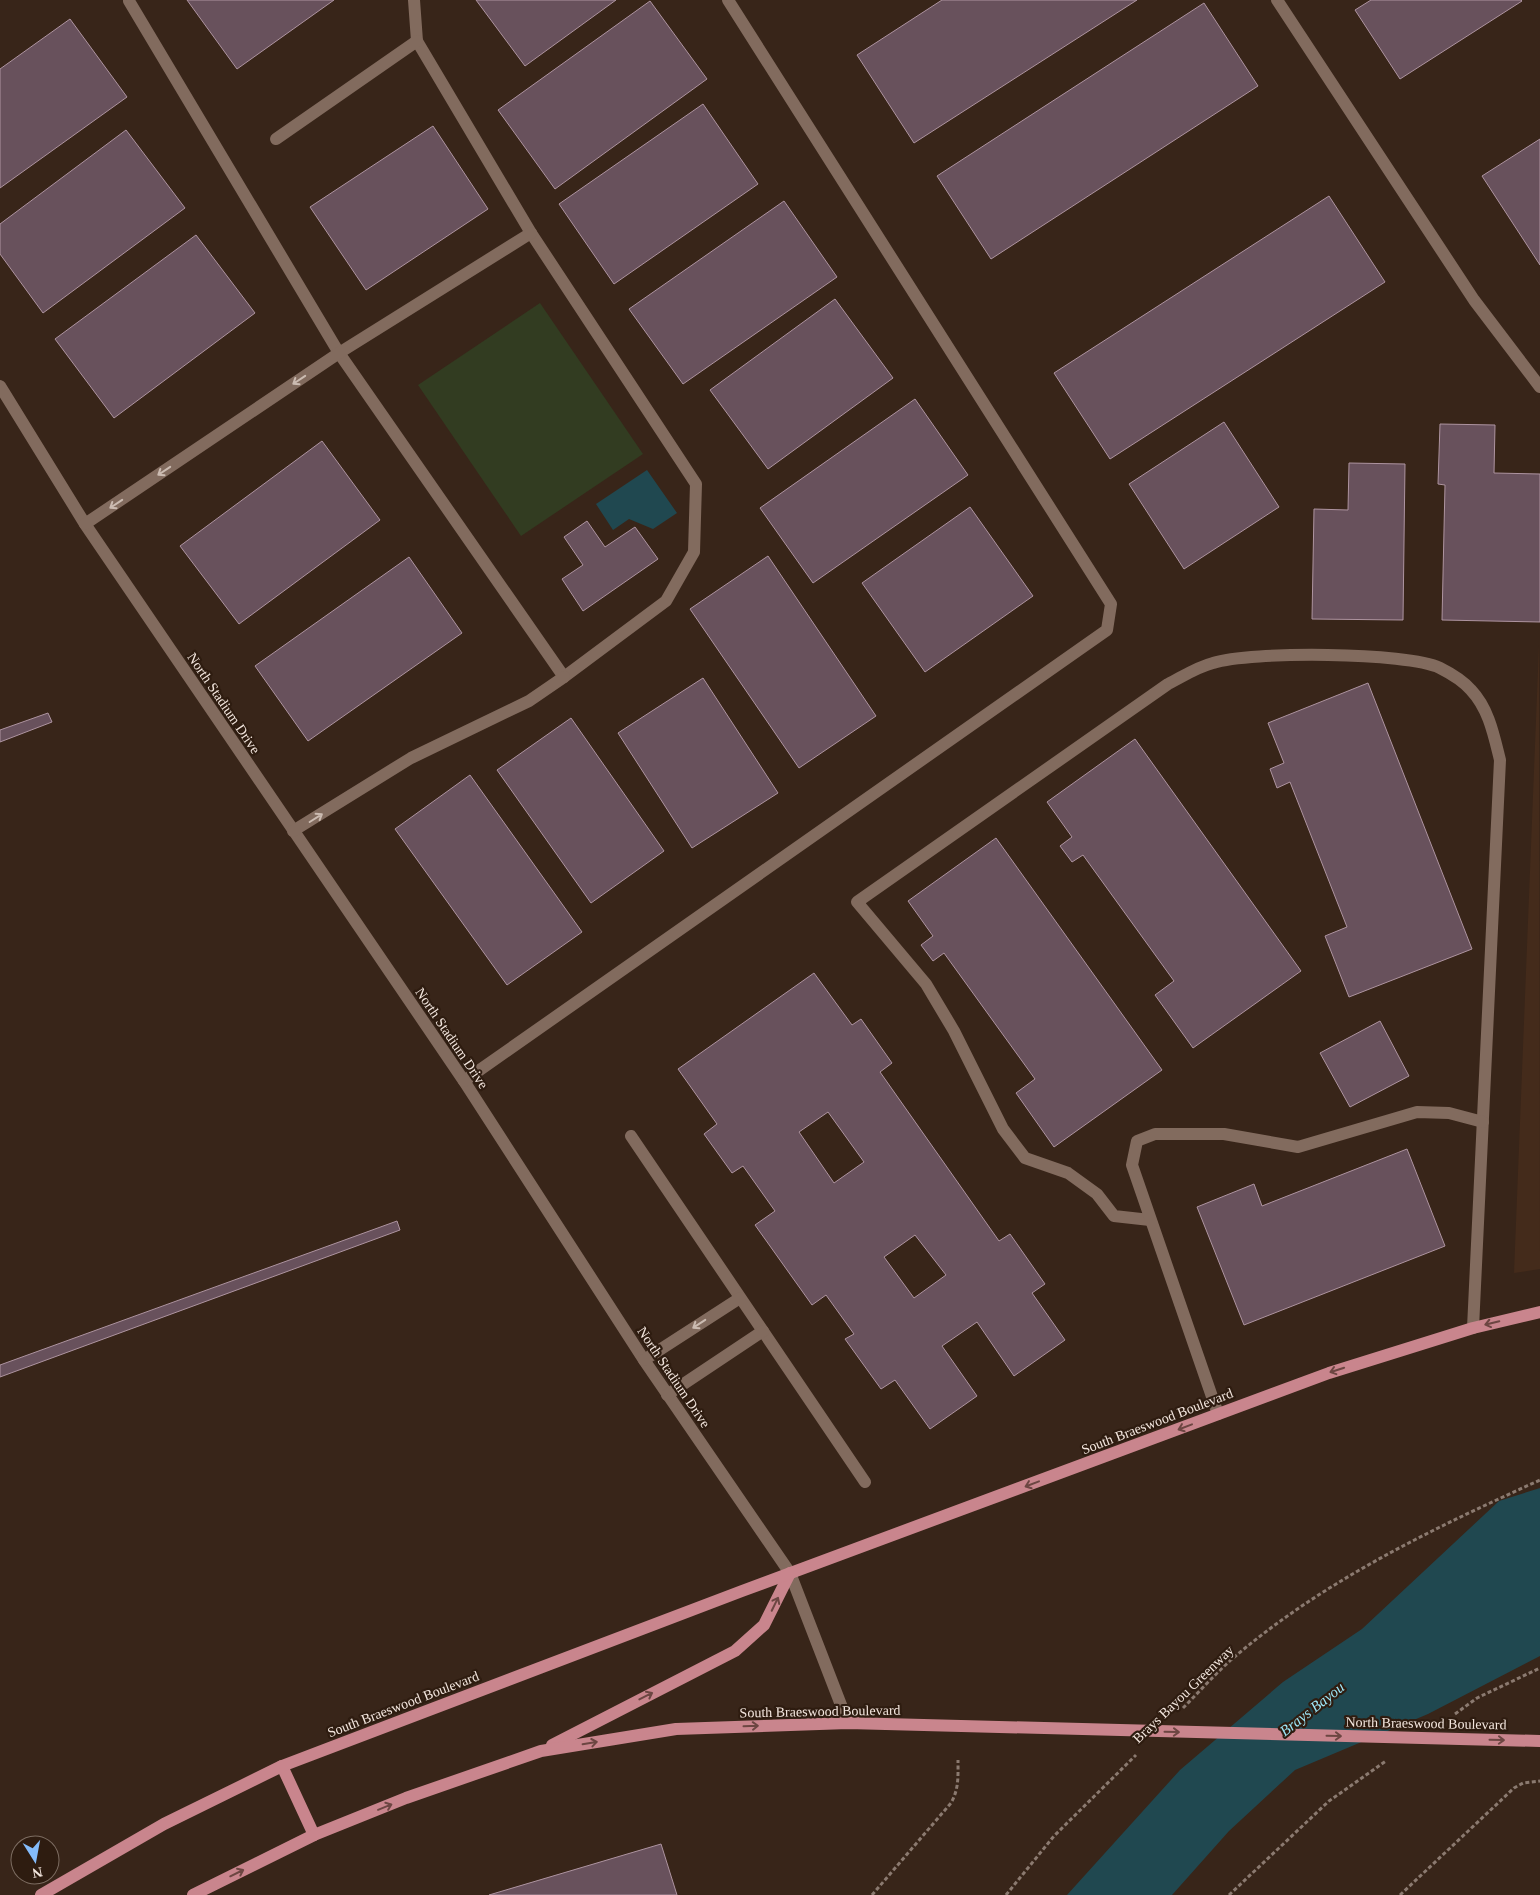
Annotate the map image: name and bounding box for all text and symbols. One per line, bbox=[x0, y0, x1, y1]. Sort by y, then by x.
one-way arrow bbox=[292, 375, 306, 385]
one-way arrow bbox=[157, 466, 171, 476]
one-way arrow bbox=[109, 498, 123, 509]
street label: North Stadium Drive bbox=[184, 650, 263, 756]
one-way arrow bbox=[308, 812, 322, 822]
street label: North Stadium Drive bbox=[412, 985, 491, 1091]
one-way arrow bbox=[1485, 1319, 1501, 1328]
one-way arrow bbox=[693, 1320, 707, 1330]
street label: North Stadium Drive bbox=[634, 1324, 713, 1430]
one-way arrow bbox=[1329, 1366, 1345, 1376]
street label: South Braeswood Boulevard bbox=[1079, 1386, 1235, 1457]
one-way arrow bbox=[1177, 1423, 1193, 1432]
one-way arrow bbox=[1025, 1480, 1040, 1489]
one-way arrow bbox=[770, 1596, 780, 1611]
street label: Brays Bayou Greenway bbox=[1130, 1643, 1237, 1746]
street label: South Braeswood Boulevard bbox=[325, 1669, 481, 1740]
water label: Brays Bayou bbox=[1277, 1679, 1347, 1739]
one-way arrow bbox=[639, 1691, 653, 1701]
street label: South Braeswood Boulevard bbox=[739, 1703, 901, 1720]
street label: North Braeswood Boulevard bbox=[1345, 1715, 1507, 1732]
one-way arrow bbox=[743, 1722, 759, 1731]
one-way arrow bbox=[1164, 1727, 1180, 1736]
one-way arrow bbox=[1326, 1731, 1342, 1740]
one-way arrow bbox=[1489, 1735, 1505, 1744]
one-way arrow bbox=[581, 1738, 597, 1748]
one-way arrow bbox=[377, 1802, 392, 1811]
north arrow bbox=[10, 1835, 60, 1885]
text: N bbox=[31, 1864, 44, 1881]
one-way arrow bbox=[229, 1868, 244, 1877]

